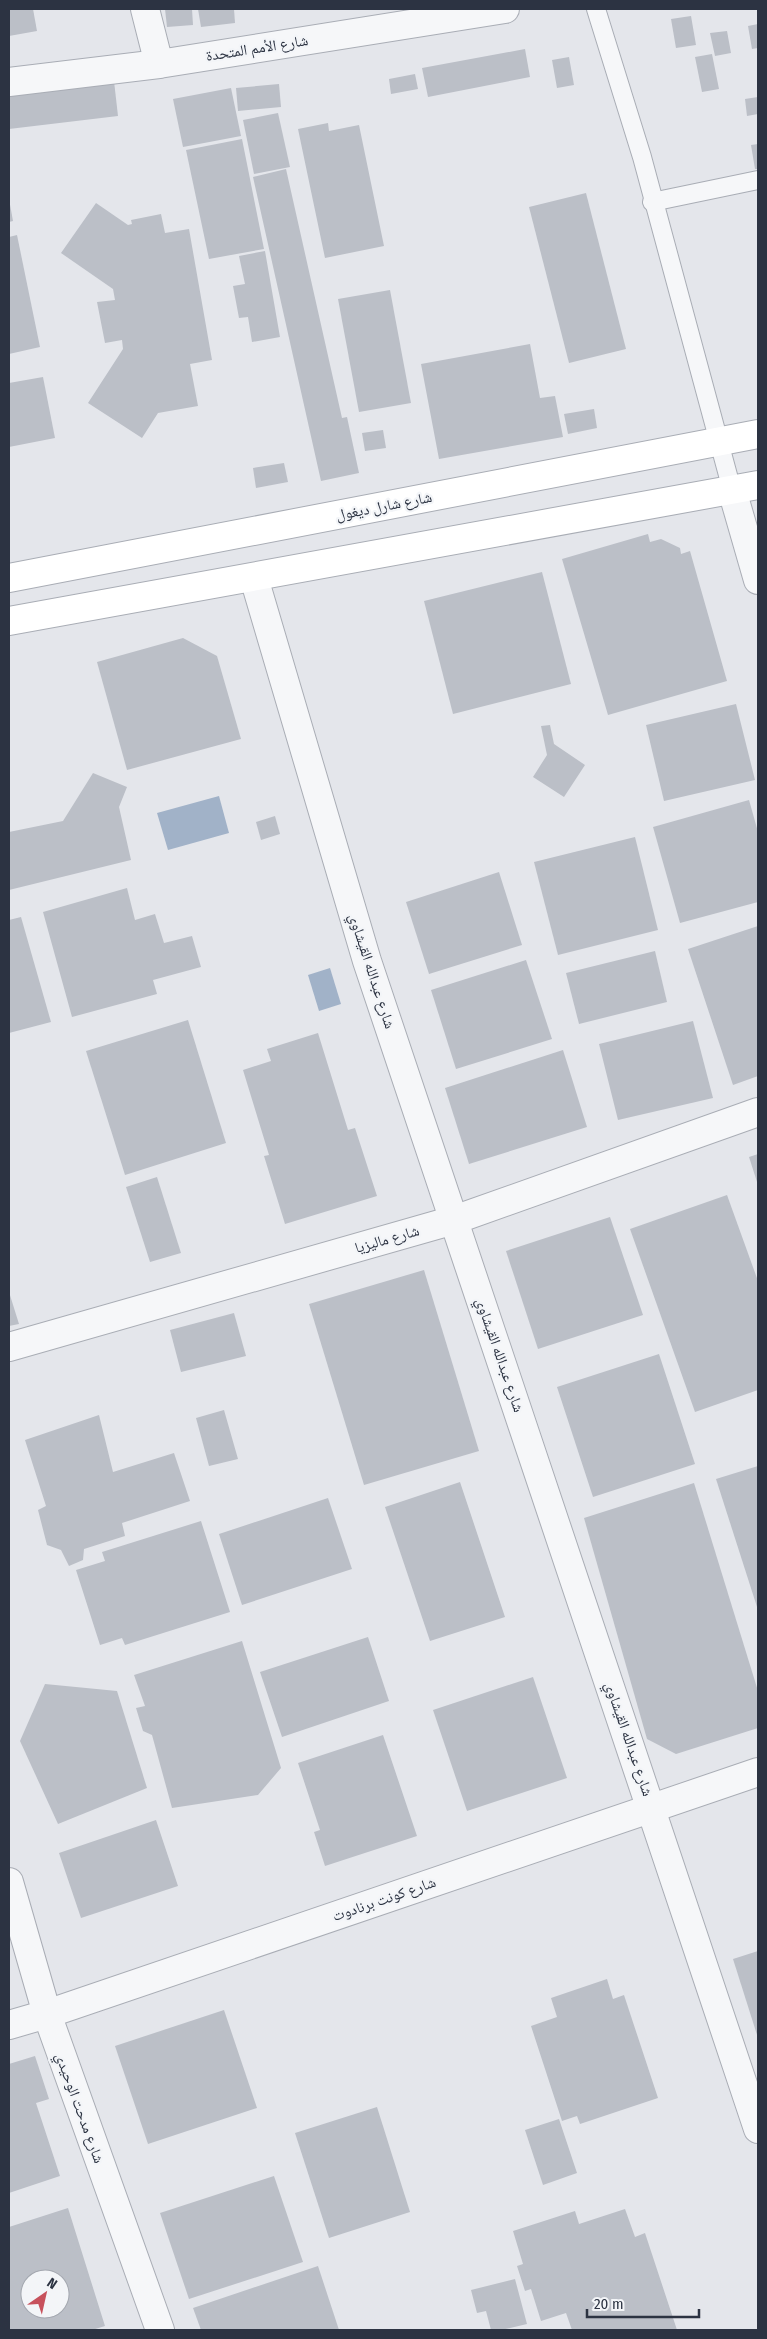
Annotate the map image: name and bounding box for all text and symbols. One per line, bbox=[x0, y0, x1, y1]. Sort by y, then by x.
street label: شارع الأمم المتحدة bbox=[205, 31, 310, 66]
street label: شارع شارل ديغول bbox=[334, 488, 434, 525]
street label: شارع عبدالله القيشاوي bbox=[342, 911, 399, 1032]
street label: شارع ماليزيا bbox=[353, 1221, 422, 1258]
street label: شارع عبدالله القيشاوي bbox=[469, 1295, 528, 1416]
street label: شارع عبدالله القيشاوي bbox=[598, 1679, 657, 1800]
street label: شارع كونت برنادوت bbox=[330, 1873, 438, 1926]
street label: شارع مدحت الوحيدي bbox=[49, 2050, 108, 2167]
north arrow bbox=[20, 2269, 70, 2319]
text: N bbox=[44, 2274, 60, 2293]
scale bar bbox=[587, 2286, 700, 2318]
text: 20 m bbox=[594, 2295, 624, 2313]

